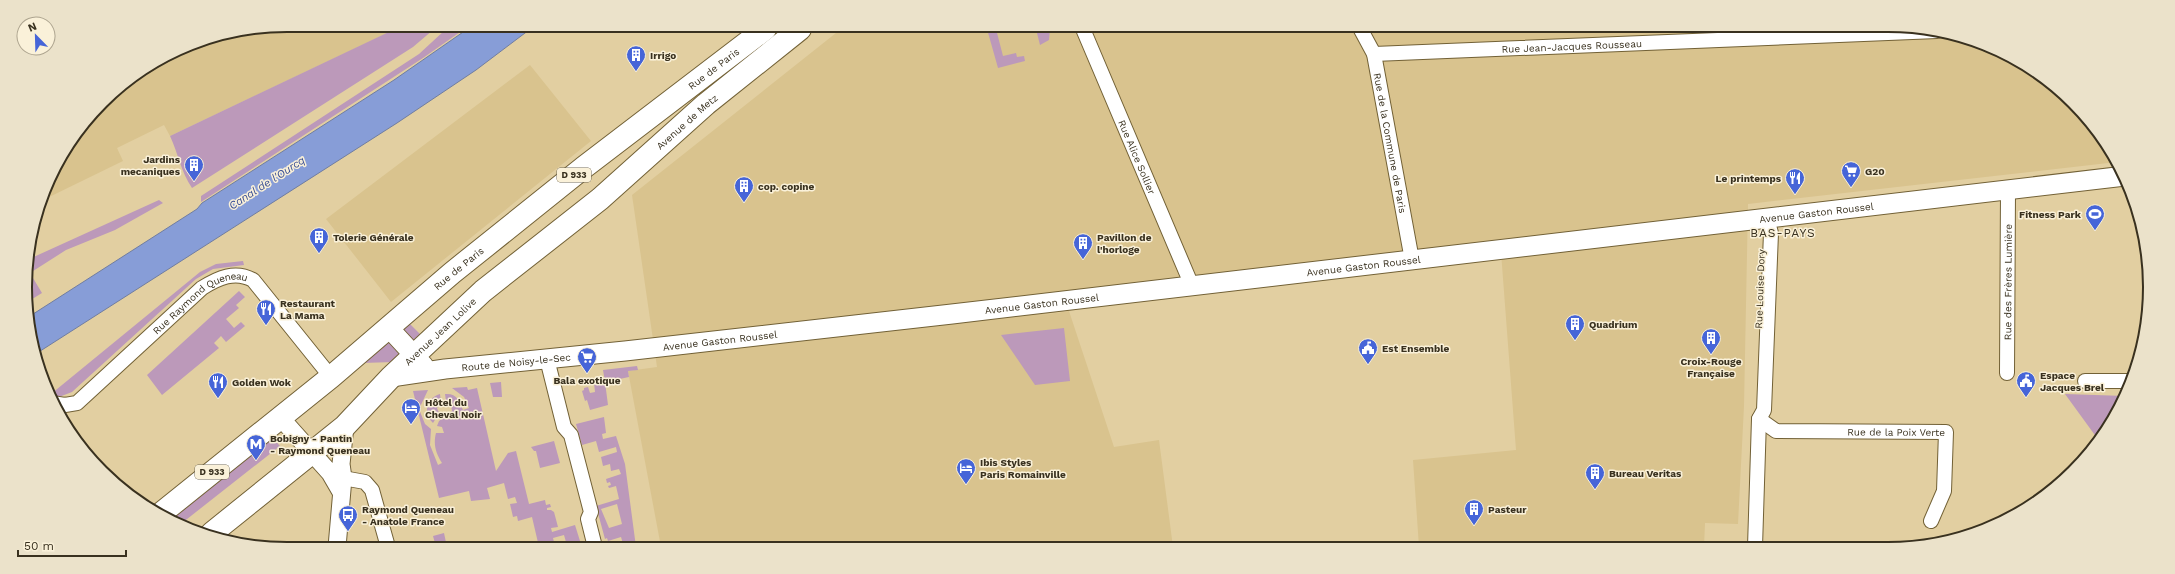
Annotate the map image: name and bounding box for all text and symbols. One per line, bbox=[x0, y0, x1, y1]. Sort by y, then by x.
north arrow bbox=[16, 16, 56, 56]
text: N bbox=[26, 20, 39, 35]
street label: Rue Jean-Jacques Rousseau bbox=[1501, 38, 1642, 54]
building icon: Irrigo bbox=[625, 44, 647, 72]
street label: Rue de Paris bbox=[686, 45, 741, 91]
place label: Irrigo bbox=[650, 50, 676, 61]
street label: Rue de la Commune de Paris bbox=[1372, 72, 1409, 214]
street label: Avenue de Metz bbox=[654, 92, 720, 151]
street label: Rue Alice Sollier bbox=[1117, 118, 1158, 196]
water label: Canal de l'Ourcq bbox=[227, 153, 308, 212]
place label: Jardins mecaniques bbox=[121, 154, 181, 177]
building icon: Jardins mecaniques bbox=[183, 154, 205, 182]
supermarket icon: G20 bbox=[1840, 160, 1862, 188]
place label: G20 bbox=[1865, 166, 1885, 177]
restaurant icon: Le printemps bbox=[1784, 167, 1806, 195]
road number: D 933 bbox=[557, 168, 591, 182]
place label: Le printemps bbox=[1716, 173, 1782, 184]
building icon: cop. copine bbox=[733, 175, 755, 203]
place label: cop. copine bbox=[758, 181, 815, 192]
street label: Avenue Gaston Roussel bbox=[1759, 200, 1874, 224]
sports icon: Fitness Park bbox=[2084, 203, 2106, 231]
place label: Fitness Park bbox=[2019, 209, 2082, 220]
street label: Rue des Frères Lumière bbox=[2002, 224, 2013, 340]
building icon: Tolerie Générale bbox=[308, 226, 330, 254]
district label: BAS-PAYS bbox=[1750, 226, 1816, 240]
place label: Tolerie Générale bbox=[333, 232, 414, 243]
building icon: Pavillon de l'horloge bbox=[1072, 232, 1094, 260]
place label: Pavillon de l'horloge bbox=[1097, 232, 1152, 255]
street label: Rue de Paris bbox=[431, 245, 486, 292]
street label: Rue Louise Dory bbox=[1753, 248, 1767, 329]
street label: Avenue Gaston Roussel bbox=[1306, 253, 1421, 278]
street label: Rue Raymond Queneau bbox=[150, 270, 249, 336]
street label: Avenue Gaston Roussel bbox=[984, 291, 1100, 316]
street label: Avenue Jean Lolive bbox=[402, 295, 478, 367]
restaurant icon: Restaurant La Mama bbox=[255, 298, 277, 326]
place label: Restaurant La Mama bbox=[280, 298, 336, 321]
building icon: Quadrium bbox=[1564, 313, 1586, 341]
place label: Quadrium bbox=[1589, 319, 1637, 330]
building icon: Croix-Rouge Française bbox=[1700, 327, 1722, 355]
street label: Avenue Gaston Roussel bbox=[662, 328, 778, 352]
public building icon: Est Ensemble bbox=[1357, 337, 1379, 365]
place label: Est Ensemble bbox=[1382, 343, 1449, 354]
supermarket icon: Bala exotique bbox=[576, 346, 598, 374]
street label: Route de Noisy-le-Sec bbox=[461, 351, 572, 373]
place label: Croix-Rouge Française bbox=[1681, 356, 1742, 379]
public building icon: Espace Jacques Brel bbox=[2015, 370, 2037, 398]
place label: Espace Jacques Brel bbox=[2040, 370, 2105, 393]
restaurant icon: Golden Wok bbox=[207, 371, 229, 399]
place label: Bala exotique bbox=[553, 375, 621, 386]
place label: Golden Wok bbox=[232, 377, 292, 388]
hotel icon: Hôtel du Cheval Noir bbox=[400, 397, 422, 425]
place label: Hôtel du Cheval Noir bbox=[425, 397, 482, 420]
street label: Rue de la Poix Verte bbox=[1847, 426, 1945, 437]
metro station icon: Bobigny - Pantin - Raymond Queneau bbox=[245, 433, 267, 461]
place label: Bobigny - Pantin - Raymond Queneau bbox=[270, 433, 370, 456]
hotel icon: Ibis Styles Paris Romainville bbox=[955, 457, 977, 485]
place label: Ibis Styles Paris Romainville bbox=[980, 457, 1066, 480]
building icon: Bureau Veritas bbox=[1584, 462, 1606, 490]
road number: D 933 bbox=[195, 465, 229, 479]
place label: Bureau Veritas bbox=[1609, 468, 1682, 479]
building icon: Pasteur bbox=[1463, 498, 1485, 526]
bus stop icon: Raymond Queneau - Anatole France bbox=[337, 504, 359, 532]
place label: Raymond Queneau - Anatole France bbox=[362, 504, 454, 527]
place label: Pasteur bbox=[1488, 504, 1527, 515]
scale bar bbox=[18, 532, 126, 558]
text: 50 m bbox=[24, 539, 54, 553]

